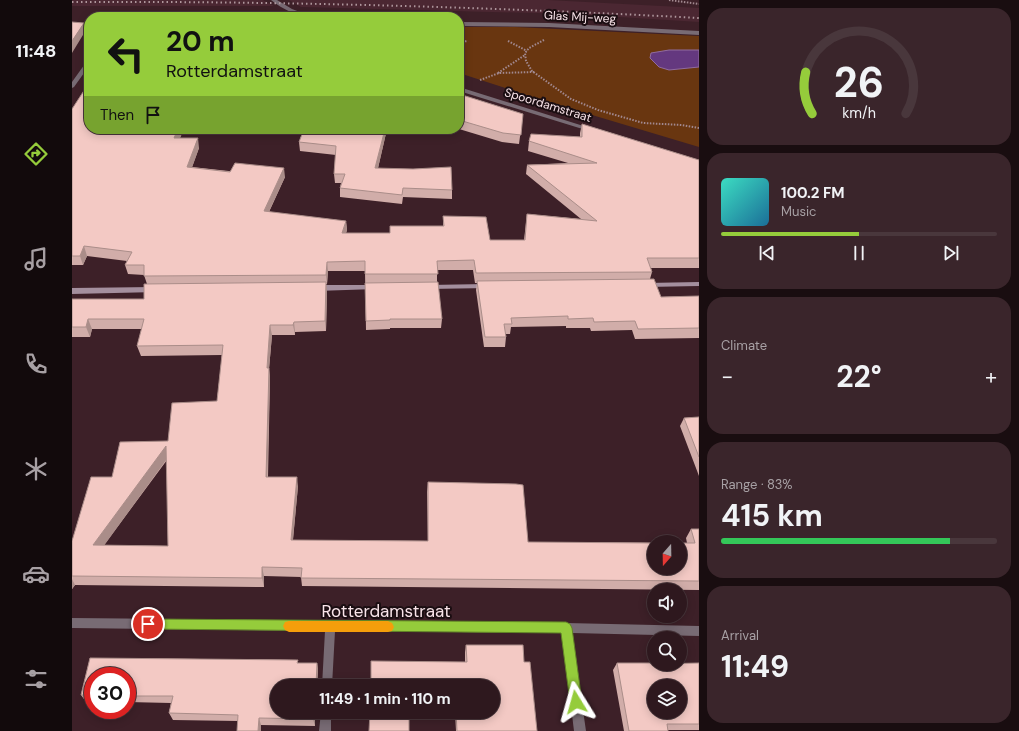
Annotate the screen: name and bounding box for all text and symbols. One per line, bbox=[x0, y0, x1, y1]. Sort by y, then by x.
street label: Glas Mij-weg bbox=[543, 7, 617, 27]
text: 20 m bbox=[166, 23, 235, 60]
icon: left bbox=[100, 28, 152, 80]
text: 11:48 bbox=[16, 39, 56, 63]
text: 26 bbox=[834, 56, 884, 110]
text: Rotterdamstraat bbox=[166, 59, 303, 83]
street label: Spoordamstraat bbox=[503, 84, 594, 126]
icon: arrive bbox=[142, 104, 164, 126]
text: km/h bbox=[842, 104, 876, 122]
text: Then bbox=[100, 105, 134, 125]
icon: directions bbox=[22, 140, 50, 168]
text: 100.2 FM bbox=[781, 183, 845, 203]
text: Music bbox=[781, 203, 816, 220]
icon: previous bbox=[756, 242, 778, 264]
icon: pause bbox=[848, 242, 870, 264]
icon: next bbox=[940, 242, 962, 264]
icon: music bbox=[22, 245, 50, 273]
text: Climate bbox=[721, 337, 767, 354]
icon: phone bbox=[22, 350, 50, 378]
text: 22° bbox=[836, 357, 882, 396]
text: − bbox=[721, 362, 733, 391]
text: + bbox=[985, 362, 997, 391]
icon: climate bbox=[22, 455, 50, 483]
text: Range · 83% bbox=[721, 476, 793, 493]
text: 415 km bbox=[721, 496, 823, 535]
north arrow bbox=[647, 535, 687, 575]
map controls bbox=[647, 535, 687, 719]
icon: car bbox=[22, 560, 50, 588]
button: sound bbox=[647, 583, 687, 623]
street label: Rotterdamstraat bbox=[321, 600, 451, 622]
pin bbox=[131, 607, 165, 641]
icon: arrive bbox=[137, 613, 159, 635]
text: Arrival bbox=[721, 627, 759, 644]
button: search bbox=[647, 631, 687, 671]
text: 11:49 bbox=[721, 647, 789, 686]
icon: filters bbox=[22, 665, 50, 693]
speed limit sign: 30 bbox=[84, 667, 136, 719]
button: layers bbox=[647, 679, 687, 719]
position arrow bbox=[555, 681, 597, 723]
text: 11:49 · 1 min · 110 m bbox=[319, 689, 451, 709]

